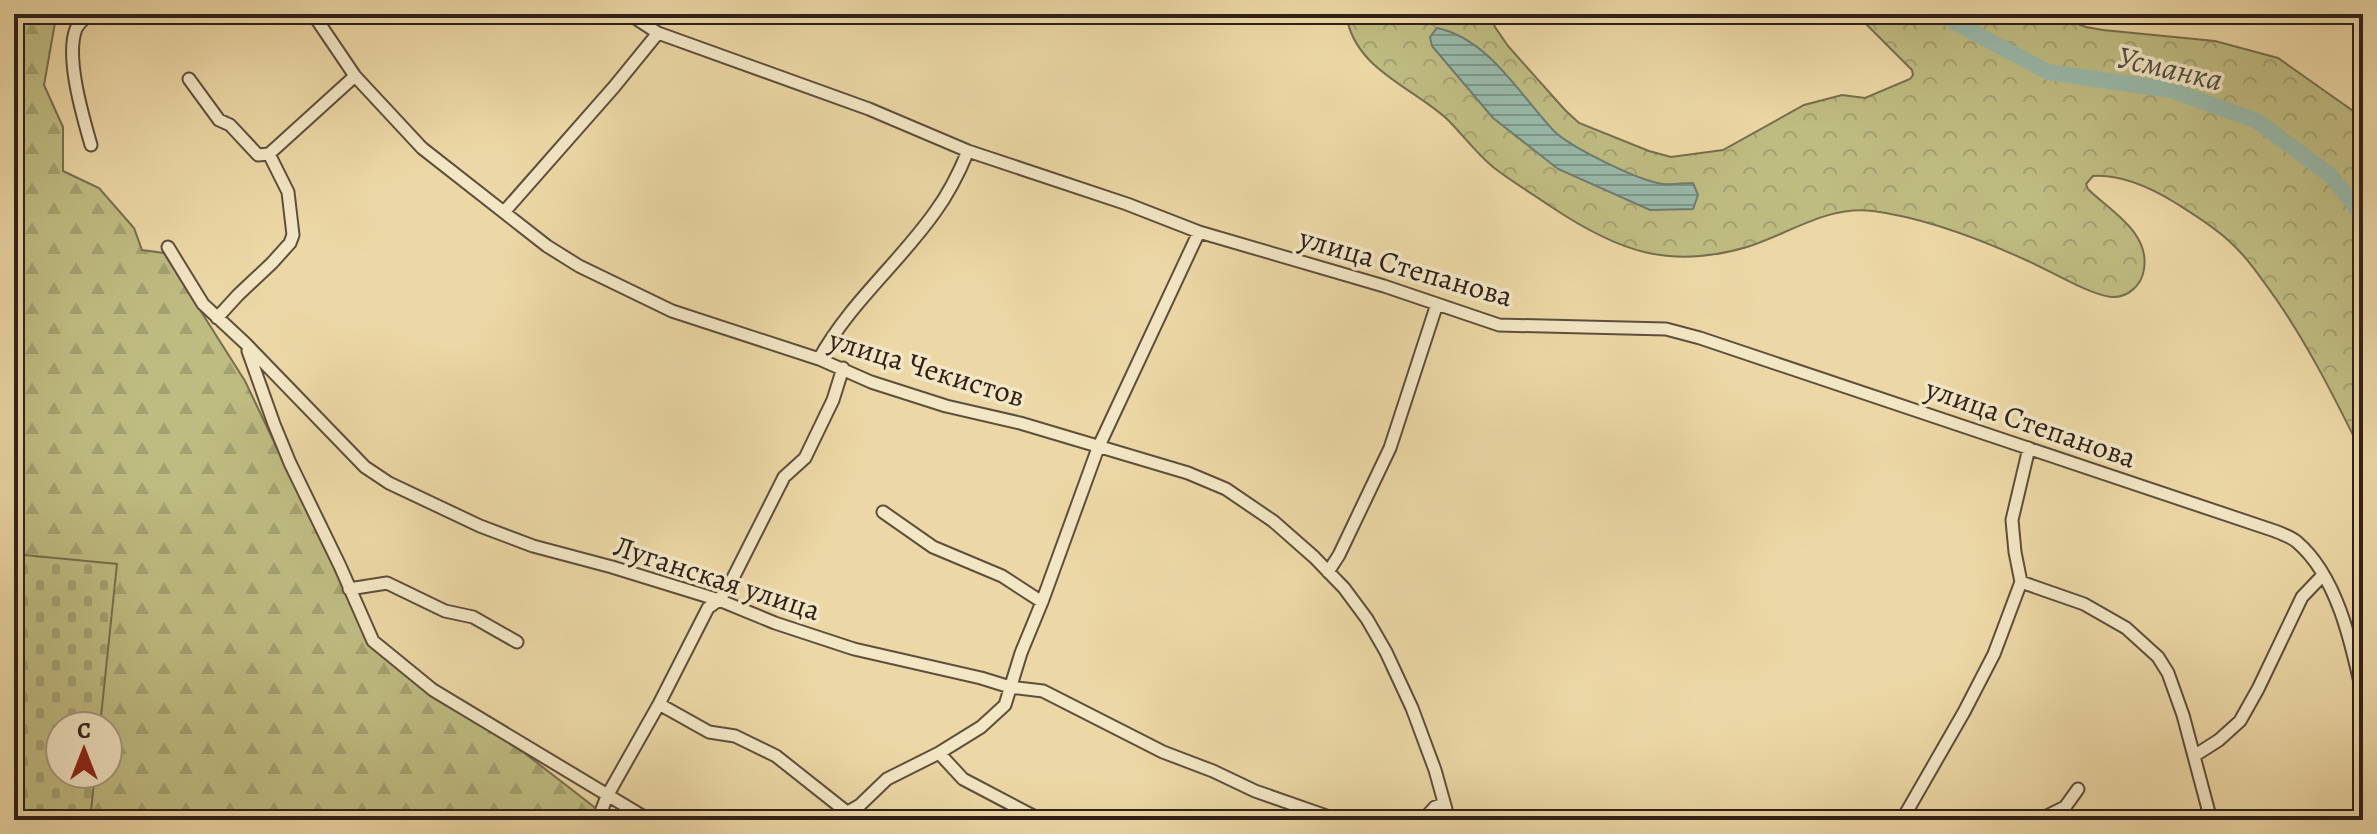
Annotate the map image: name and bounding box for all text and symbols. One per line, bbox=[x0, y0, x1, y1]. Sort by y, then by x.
water label: Усманка bbox=[2113, 35, 2227, 101]
street label: улица Степанова bbox=[1294, 217, 1517, 317]
street label: улица Чекистов bbox=[823, 319, 1030, 417]
street label: улица Степанова bbox=[1920, 368, 2142, 478]
street label: Луганская улица bbox=[609, 526, 825, 630]
north arrow bbox=[44, 710, 124, 790]
text: С bbox=[77, 716, 91, 746]

